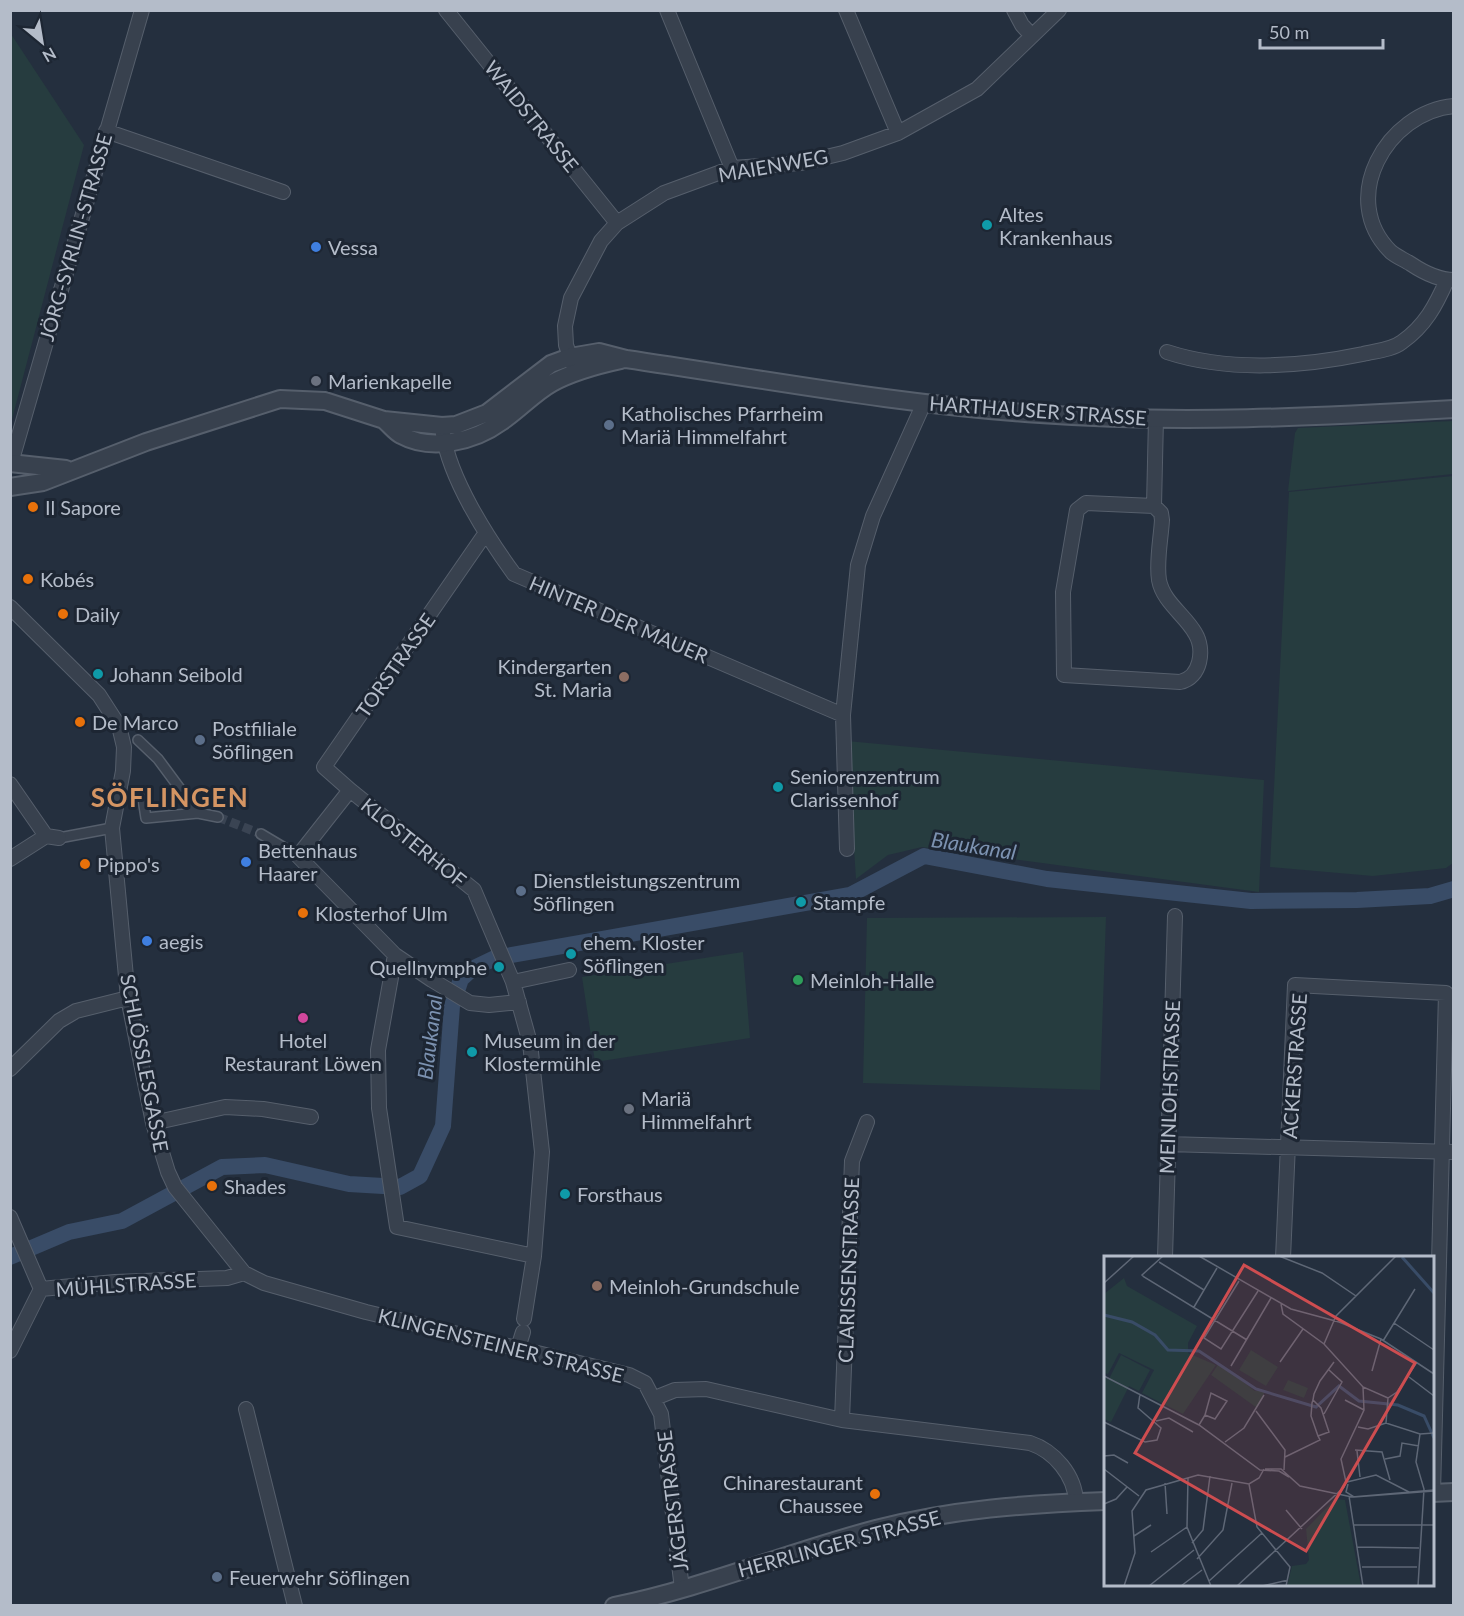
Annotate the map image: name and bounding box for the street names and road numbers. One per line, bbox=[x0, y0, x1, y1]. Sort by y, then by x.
street label: WAIDSTRASSE bbox=[480, 56, 584, 176]
street label: JÖRG-SYRLIN-STRASSE bbox=[34, 130, 116, 344]
street label: MAIENWEG bbox=[716, 144, 830, 186]
street label: HARTHAUSER STRASSE bbox=[928, 390, 1148, 430]
street label: HINTER DER MAUER bbox=[526, 570, 713, 668]
street label: TORSTRASSE bbox=[350, 608, 440, 722]
street label: KLOSTERHOF bbox=[357, 792, 471, 892]
street label: SCHLÖSSLESGASSE bbox=[116, 972, 174, 1154]
street label: ACKERSTRASSE bbox=[1277, 992, 1311, 1140]
street label: MEINLOHSTRASSE bbox=[1154, 1000, 1184, 1174]
street label: CLARISSENSTRASSE bbox=[833, 1177, 863, 1363]
street label: MÜHLSTRASSE bbox=[55, 1267, 197, 1301]
street label: KLINGENSTEINER STRASSE bbox=[376, 1303, 626, 1387]
street label: JÄGERSTRASSE bbox=[651, 1429, 693, 1573]
street label: HERRLINGER STRASSE bbox=[735, 1504, 943, 1582]

